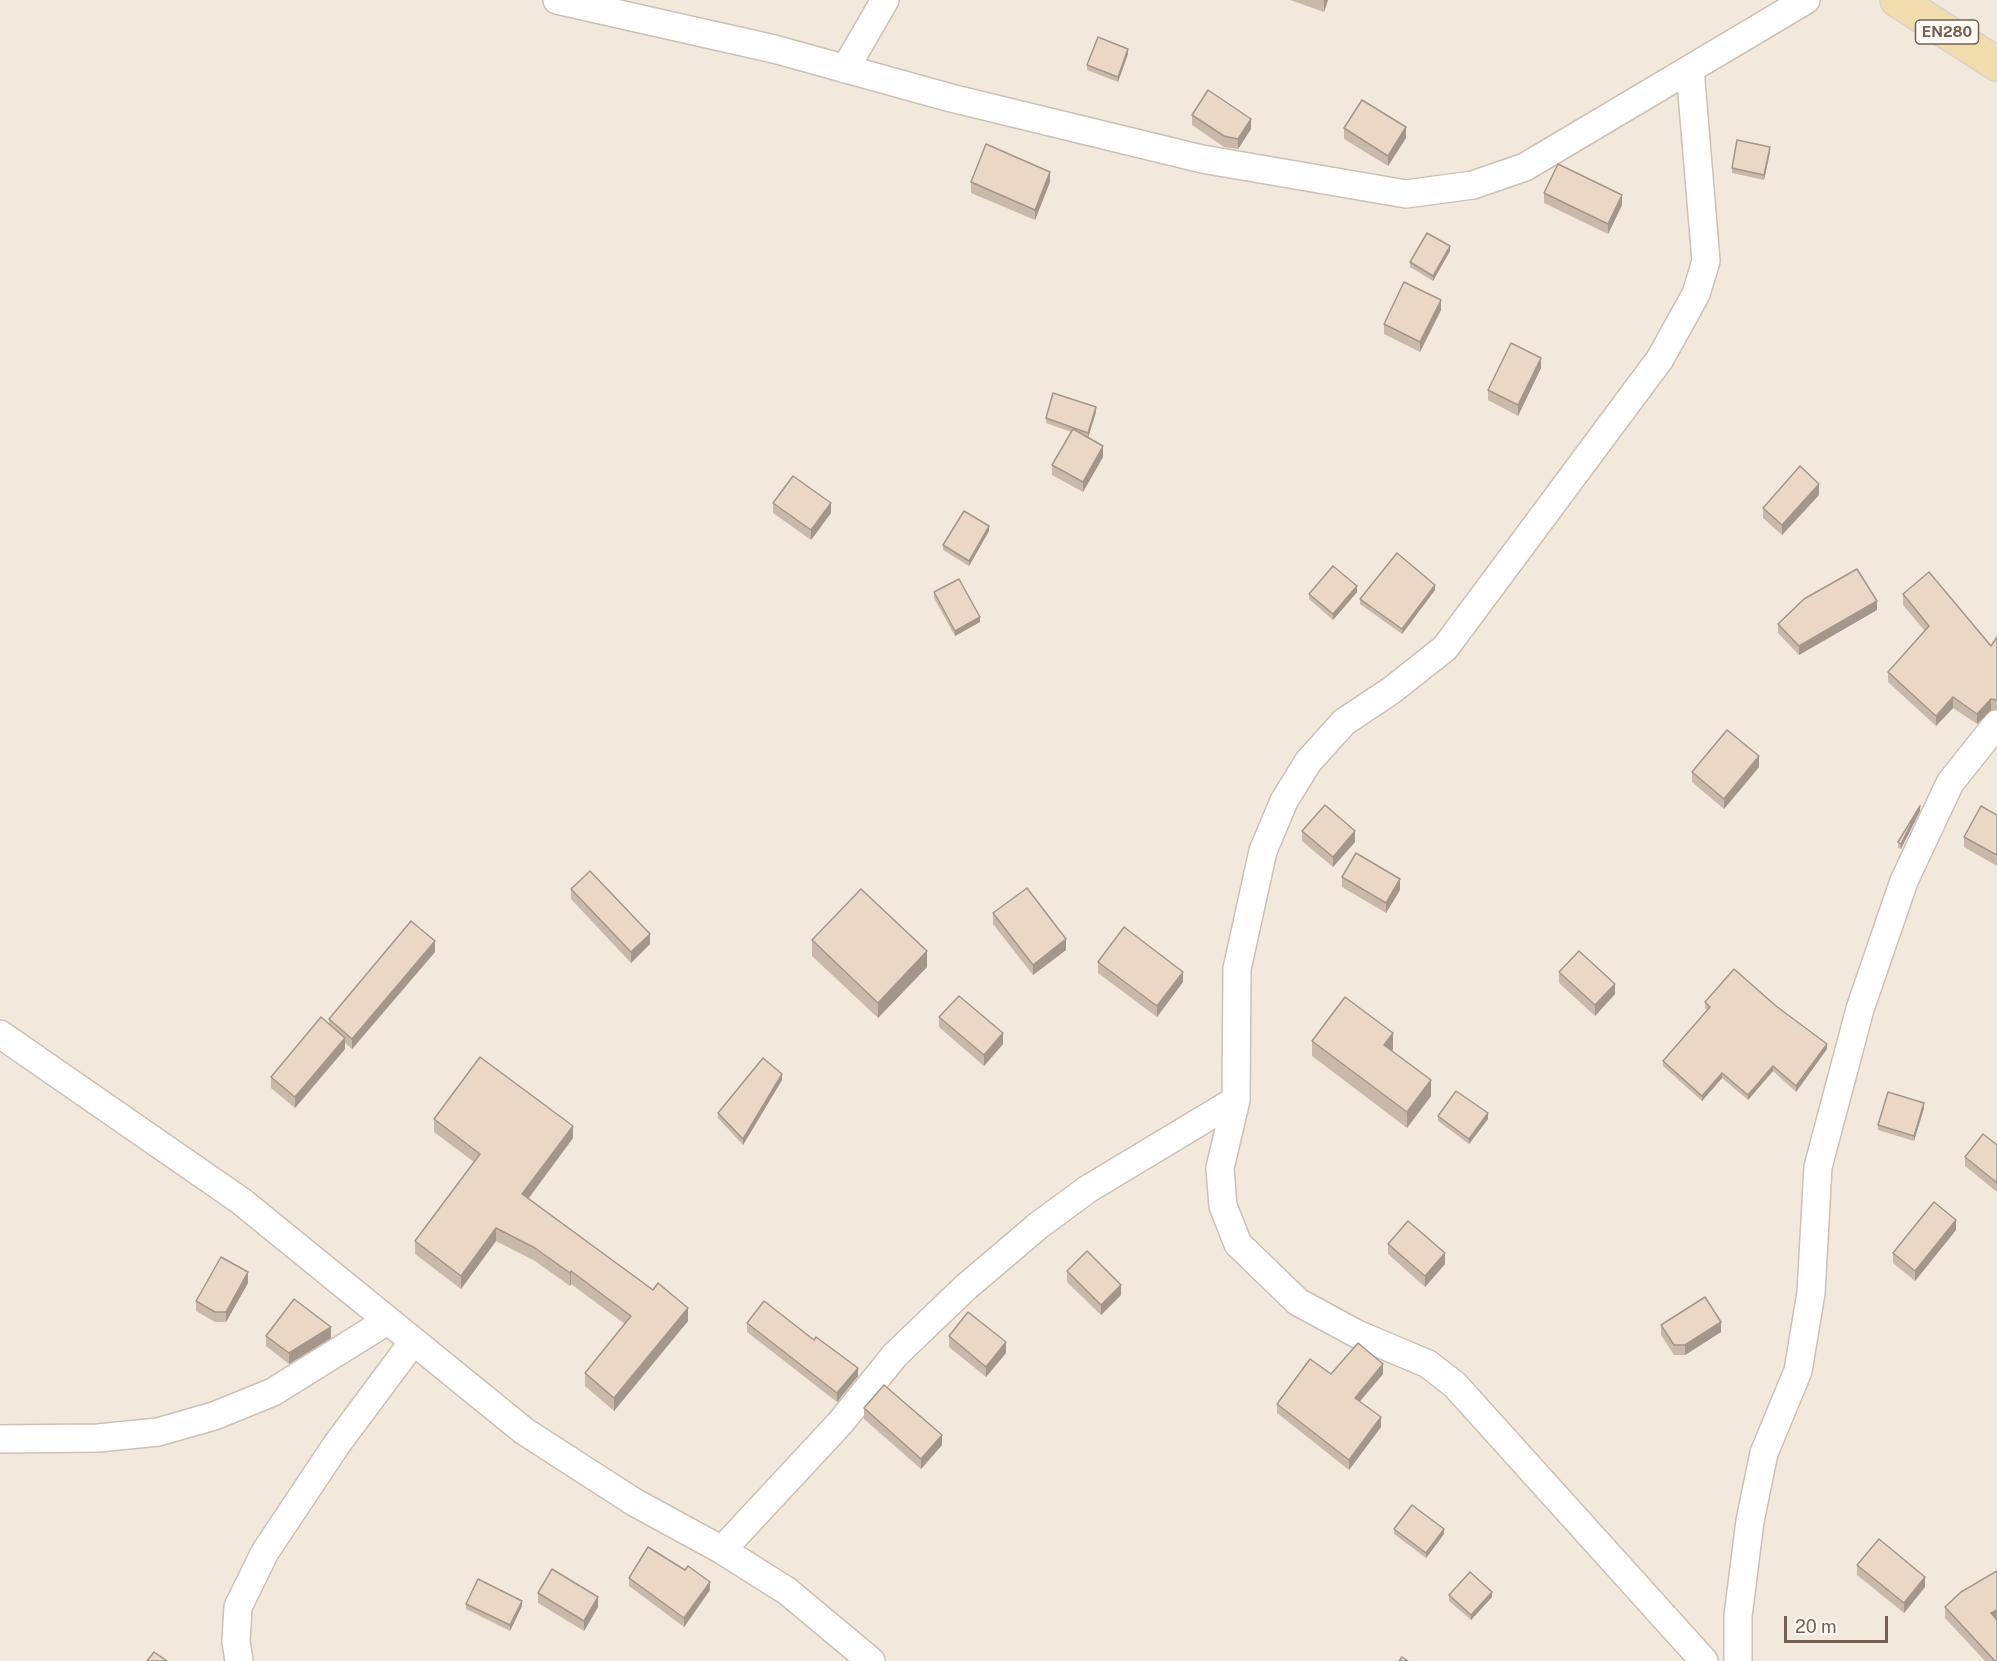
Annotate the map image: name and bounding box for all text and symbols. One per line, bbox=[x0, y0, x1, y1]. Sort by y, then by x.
road number: EN280 bbox=[1916, 20, 1978, 44]
scale bar bbox=[1787, 1604, 1890, 1642]
text: 20 m bbox=[1795, 1616, 1837, 1637]

